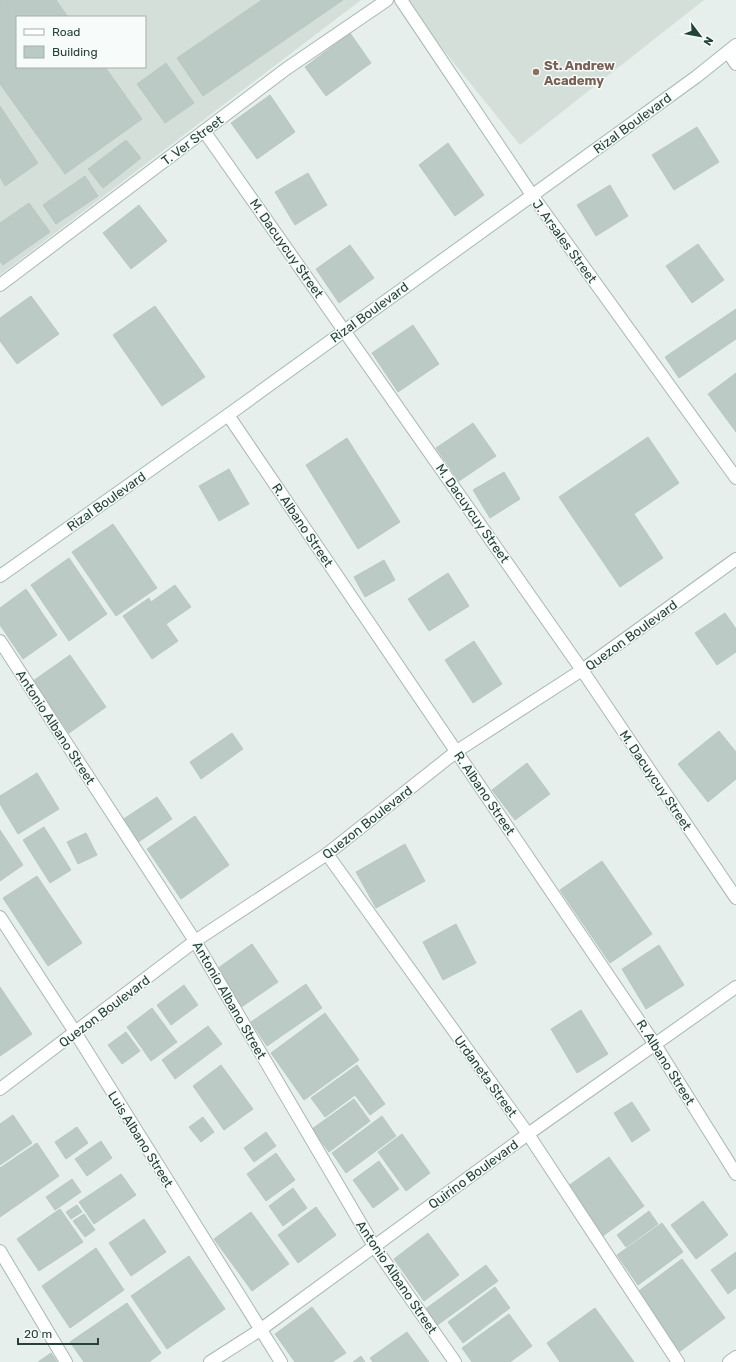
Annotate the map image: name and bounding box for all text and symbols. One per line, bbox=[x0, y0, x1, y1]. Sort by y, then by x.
legend bbox=[16, 16, 146, 68]
north arrow bbox=[680, 16, 720, 56]
text: Road bbox=[52, 25, 80, 39]
text: N bbox=[700, 34, 716, 48]
text: Building bbox=[52, 45, 98, 59]
place label: St. Andrew Academy bbox=[544, 58, 615, 88]
marker: St. Andrew Academy bbox=[531, 67, 541, 77]
street label: Rizal Boulevard bbox=[590, 90, 674, 157]
street label: T. Ver Street bbox=[158, 112, 226, 168]
street label: M. Dacuycuy Street bbox=[247, 196, 326, 301]
street label: J. Arsales Street bbox=[529, 197, 600, 286]
street label: Rizal Boulevard bbox=[327, 279, 411, 346]
street label: M. Dacuycuy Street bbox=[433, 461, 512, 566]
street label: Rizal Boulevard bbox=[64, 469, 149, 534]
street label: R. Albano Street bbox=[269, 481, 336, 570]
street label: Quezon Boulevard bbox=[582, 597, 680, 674]
street label: Antonio Albano Street bbox=[13, 667, 98, 787]
street label: M. Dacuycuy Street bbox=[617, 727, 695, 833]
street label: R. Albano Street bbox=[451, 749, 518, 838]
street label: Quezon Boulevard bbox=[319, 783, 415, 862]
street label: Antonio Albano Street bbox=[190, 939, 269, 1062]
street label: Quezon Boulevard bbox=[56, 972, 153, 1050]
street label: R. Albano Street bbox=[633, 1017, 698, 1108]
street label: Urdaneta Street bbox=[451, 1033, 520, 1120]
street label: Luis Albano Street bbox=[105, 1088, 176, 1190]
street label: Quirino Boulevard bbox=[426, 1137, 521, 1212]
street label: Antonio Albano Street bbox=[353, 1218, 440, 1337]
scale bar bbox=[18, 1320, 98, 1346]
text: 20 m bbox=[24, 1327, 52, 1341]

